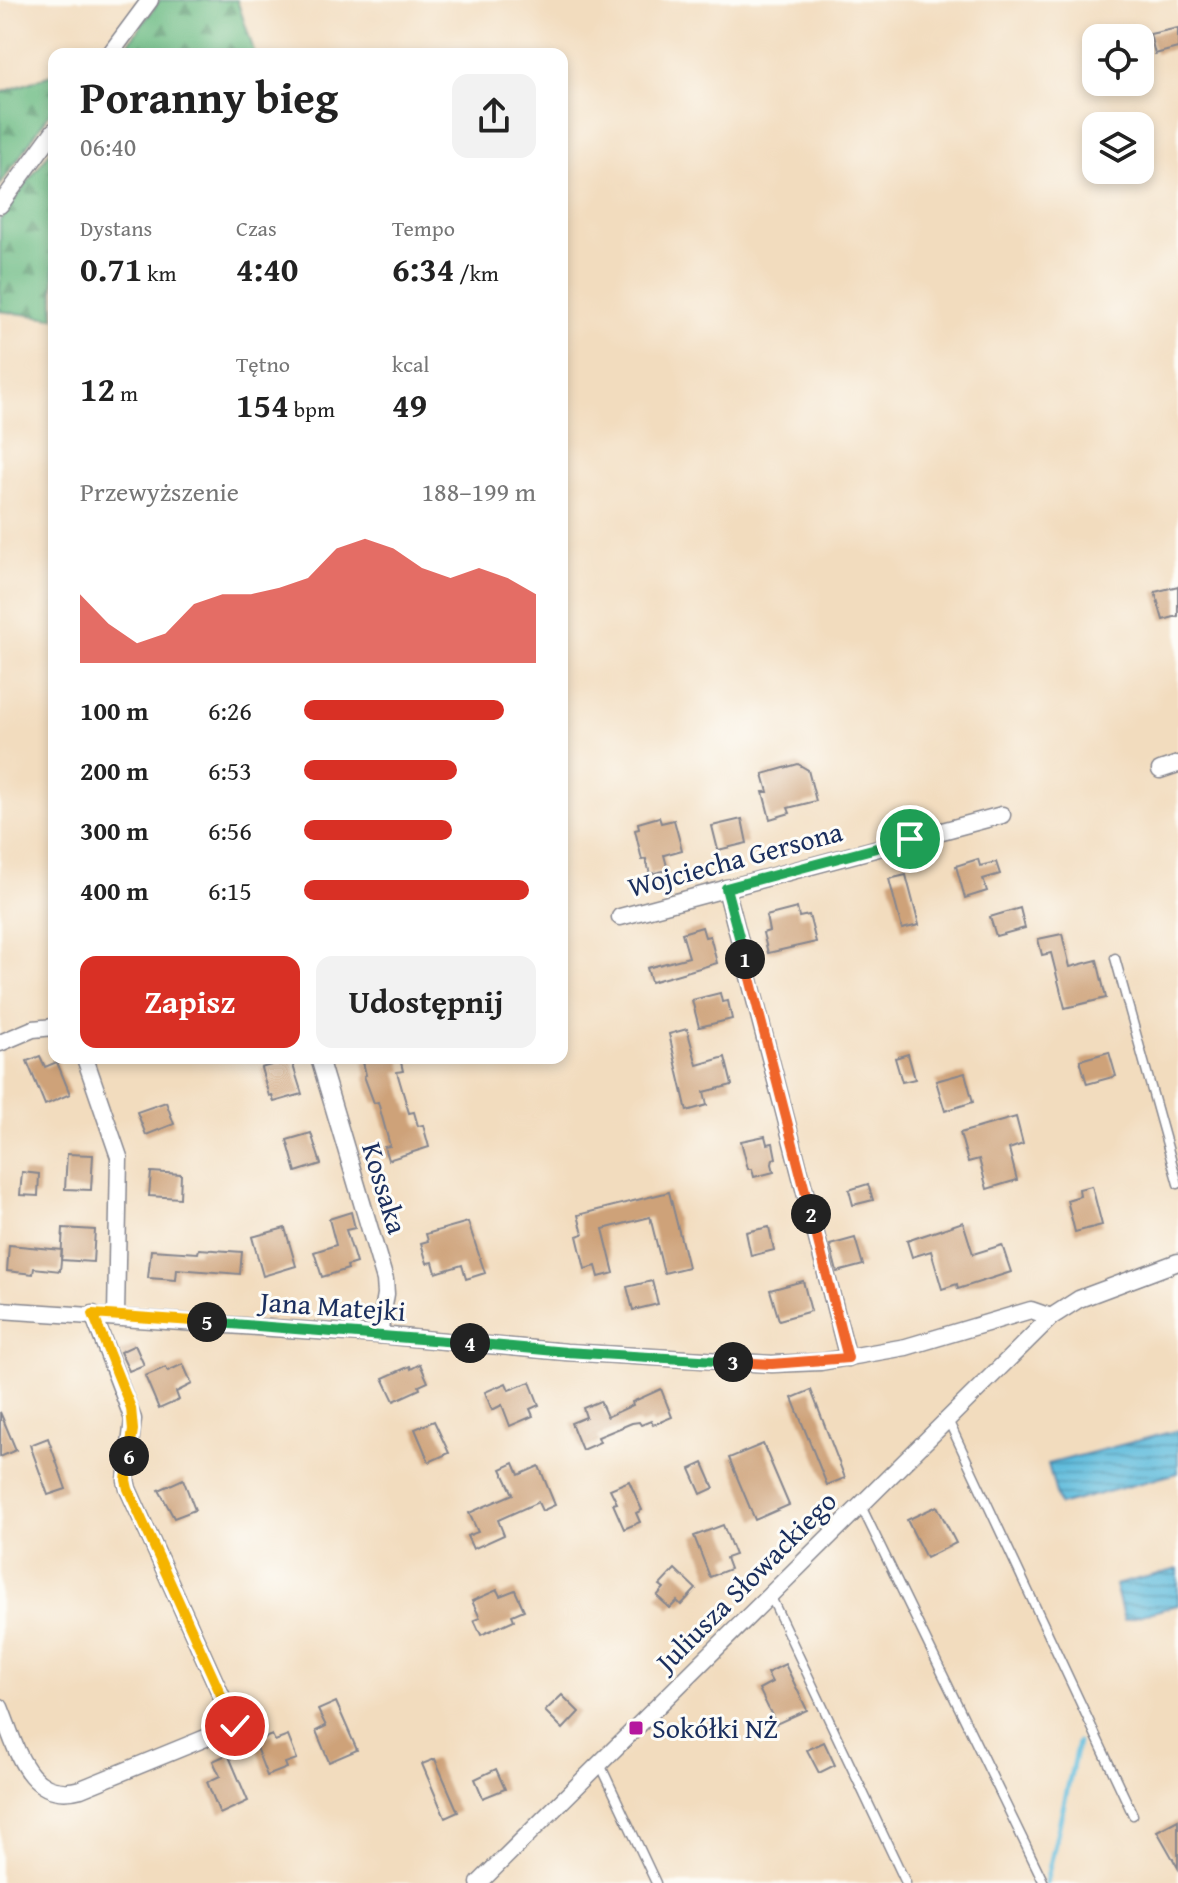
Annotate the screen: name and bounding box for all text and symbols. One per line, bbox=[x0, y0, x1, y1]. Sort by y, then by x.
map controls bbox=[1082, 24, 1154, 184]
button: locate bbox=[1082, 24, 1154, 96]
text: Poranny bieg bbox=[80, 65, 338, 129]
button: share bbox=[452, 74, 536, 158]
button: layers bbox=[1082, 112, 1154, 184]
text: 06:40 bbox=[80, 127, 136, 166]
text: Dystans bbox=[80, 212, 152, 244]
text: Czas bbox=[236, 212, 277, 244]
text: Tempo bbox=[392, 212, 455, 244]
text: 0.71 bbox=[80, 244, 142, 293]
text: 4:40 bbox=[236, 244, 298, 293]
text: 6:34 bbox=[392, 244, 454, 293]
text: km bbox=[142, 257, 176, 289]
text: /km bbox=[454, 257, 499, 289]
text: Tętno bbox=[236, 348, 290, 380]
text: kcal bbox=[392, 348, 430, 380]
text: 12 bbox=[80, 364, 115, 413]
text: m bbox=[115, 377, 138, 409]
text: 154 bbox=[236, 380, 289, 429]
text: 49 bbox=[392, 380, 427, 429]
text: bpm bbox=[289, 393, 335, 425]
text: Przewyższenie bbox=[80, 472, 239, 511]
text: 188–199 m bbox=[422, 472, 536, 511]
text: 100 m bbox=[80, 691, 148, 730]
text: 6:26 bbox=[208, 691, 252, 730]
text: 200 m bbox=[80, 751, 148, 790]
text: 6:53 bbox=[208, 751, 252, 790]
pin bbox=[876, 805, 944, 873]
street label: Wojciecha Gersona bbox=[623, 810, 847, 907]
text: 300 m bbox=[80, 811, 148, 850]
text: 6:56 bbox=[208, 811, 252, 850]
icon: arrive bbox=[888, 817, 932, 861]
text: 400 m bbox=[80, 871, 148, 910]
text: 6:15 bbox=[208, 871, 252, 910]
pin: 1 bbox=[725, 939, 765, 979]
text: 1 bbox=[739, 943, 751, 975]
button: Zapisz bbox=[80, 956, 300, 1048]
button: Udostępnij bbox=[316, 956, 536, 1048]
street label: Kossaka bbox=[352, 1137, 419, 1239]
pin: 2 bbox=[791, 1194, 831, 1234]
text: 2 bbox=[805, 1198, 817, 1230]
street label: Jana Matejki bbox=[256, 1280, 407, 1331]
pin: 5 bbox=[187, 1302, 227, 1342]
text: 5 bbox=[201, 1306, 213, 1338]
pin: 4 bbox=[450, 1323, 490, 1363]
text: 4 bbox=[464, 1327, 476, 1359]
pin: 3 bbox=[713, 1342, 753, 1382]
text: 3 bbox=[727, 1346, 739, 1378]
pin: 6 bbox=[109, 1436, 149, 1476]
text: 6 bbox=[123, 1440, 135, 1472]
street label: Juliusza Słowackiego bbox=[644, 1481, 846, 1683]
pin bbox=[201, 1692, 269, 1760]
icon: check bbox=[213, 1704, 257, 1748]
place label: Sokółki NŻ bbox=[652, 1707, 778, 1748]
marker: Sokółki NŻ bbox=[627, 1719, 645, 1737]

